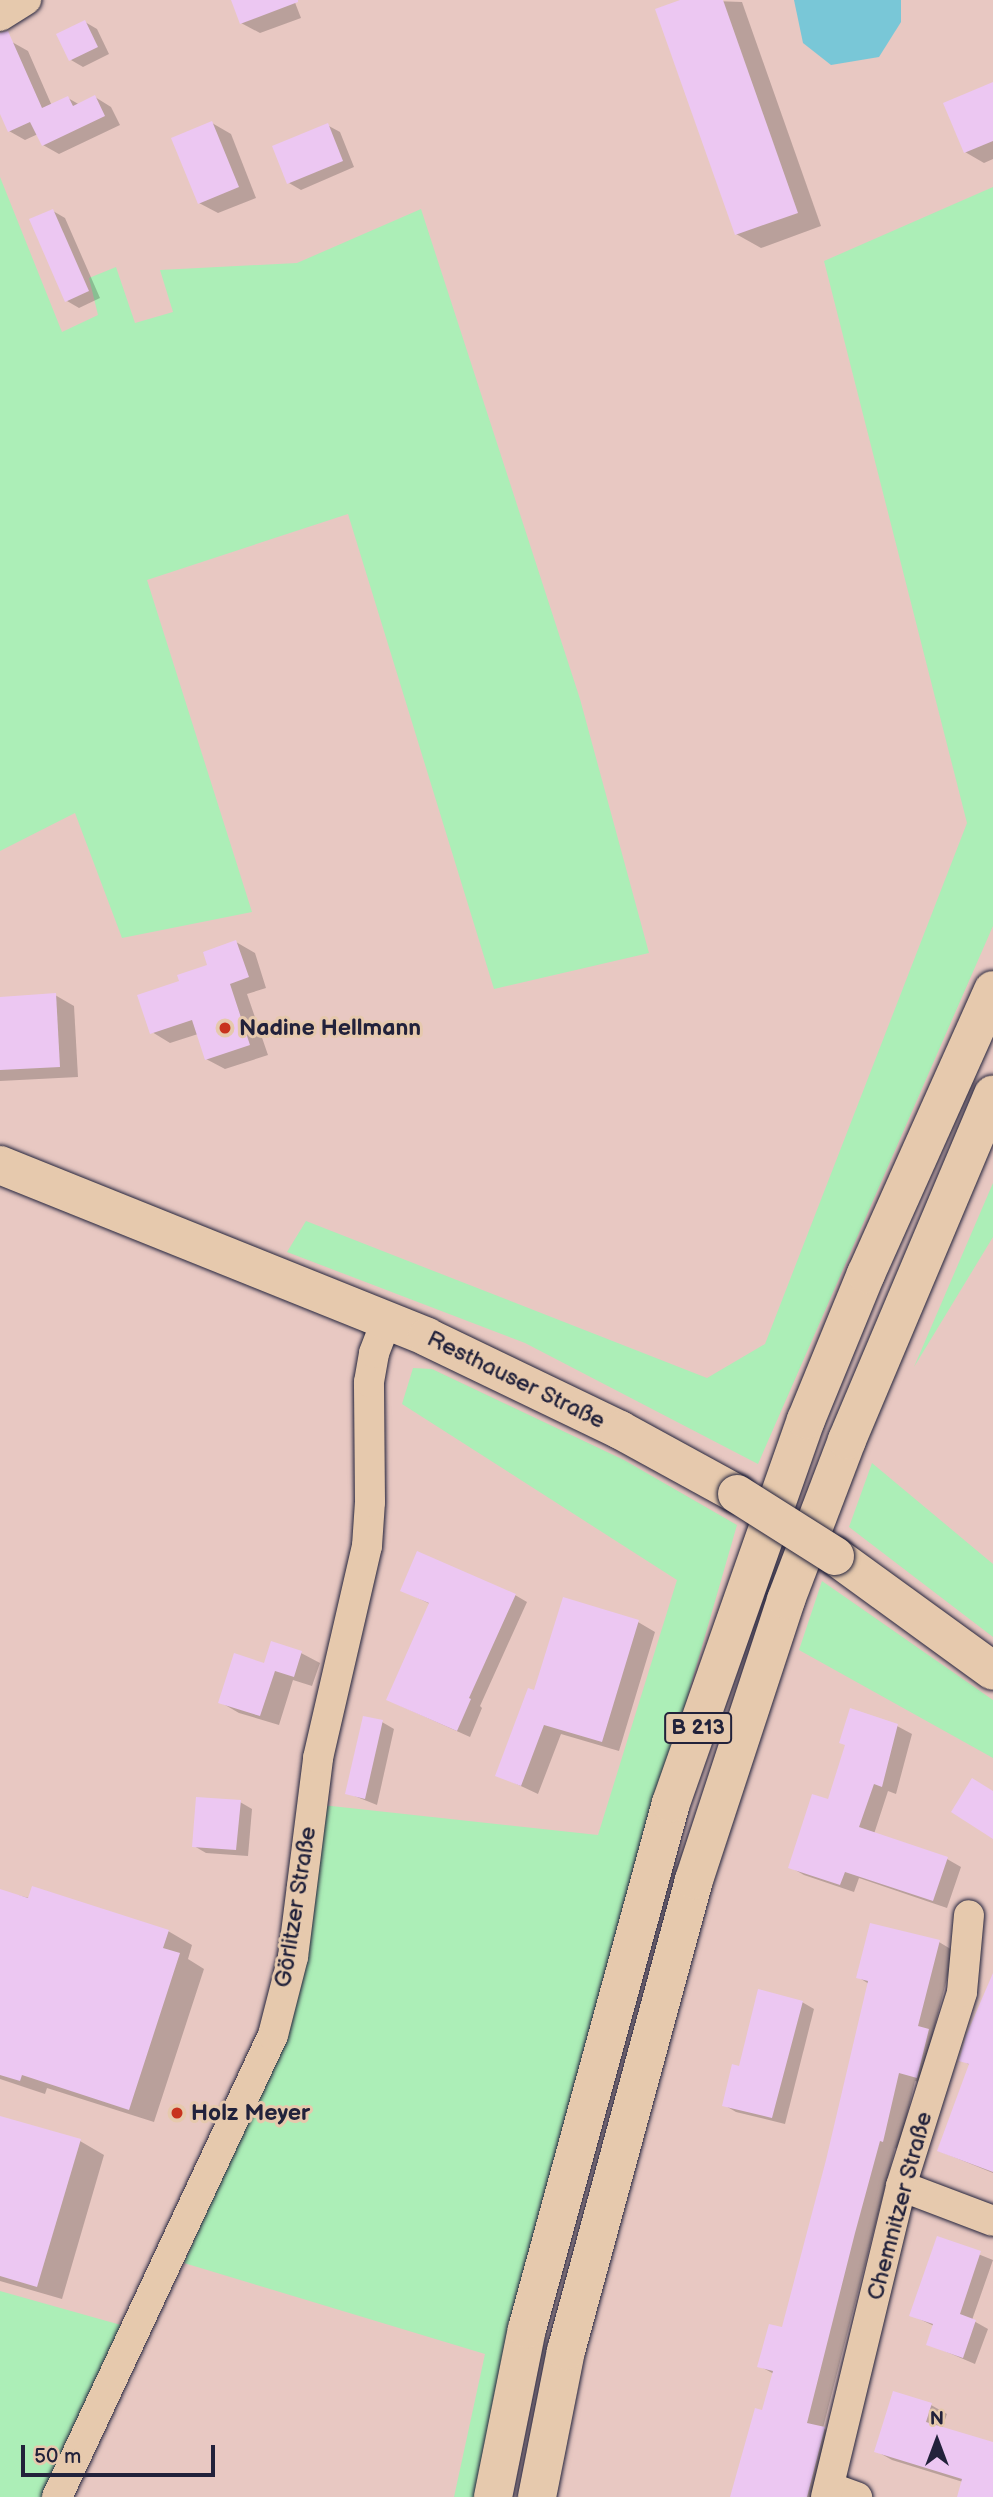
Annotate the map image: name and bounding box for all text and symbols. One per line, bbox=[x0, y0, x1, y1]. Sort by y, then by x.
place label: Nadine Hellmann bbox=[239, 1014, 421, 1042]
marker: Nadine Hellmann bbox=[217, 1020, 233, 1036]
street label: Resthauser Straße bbox=[422, 1325, 610, 1435]
road number: B 213 bbox=[663, 1710, 733, 1746]
street label: Görlitzer Straße bbox=[270, 1824, 322, 1990]
place label: Holz Meyer bbox=[191, 2099, 310, 2127]
marker: Holz Meyer bbox=[169, 2105, 185, 2121]
street label: Chemnitzer Straße bbox=[862, 2109, 938, 2303]
north arrow bbox=[902, 2406, 972, 2476]
text: N bbox=[930, 2408, 944, 2431]
scale bar bbox=[24, 2430, 219, 2474]
text: 50 m bbox=[34, 2444, 81, 2469]

